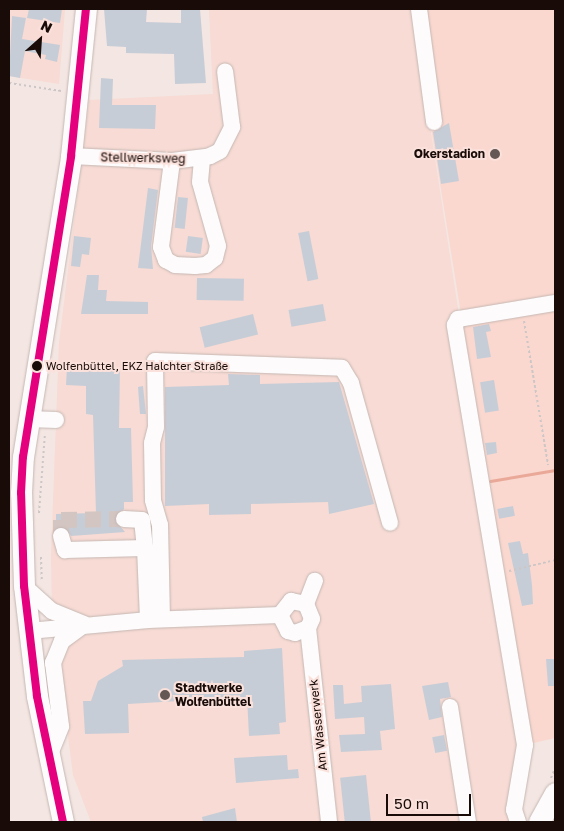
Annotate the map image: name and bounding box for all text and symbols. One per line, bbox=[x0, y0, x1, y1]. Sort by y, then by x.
north arrow bbox=[15, 15, 65, 65]
text: N bbox=[38, 16, 55, 36]
place label: Okerstadion bbox=[414, 147, 485, 161]
marker: Okerstadion bbox=[489, 148, 501, 160]
street label: Stellwerksweg bbox=[100, 150, 186, 166]
place label: Wolfenbüttel, EKZ Halchter Straße bbox=[46, 359, 228, 373]
marker: Wolfenbüttel, EKZ Halchter Straße bbox=[32, 361, 42, 371]
street label: Am Wasserwerk bbox=[306, 678, 330, 772]
place label: Stadtwerke Wolfenbüttel bbox=[175, 681, 251, 709]
marker: Stadtwerke Wolfenbüttel bbox=[159, 689, 171, 701]
scale bar bbox=[389, 784, 474, 816]
text: 50 m bbox=[394, 794, 429, 812]

